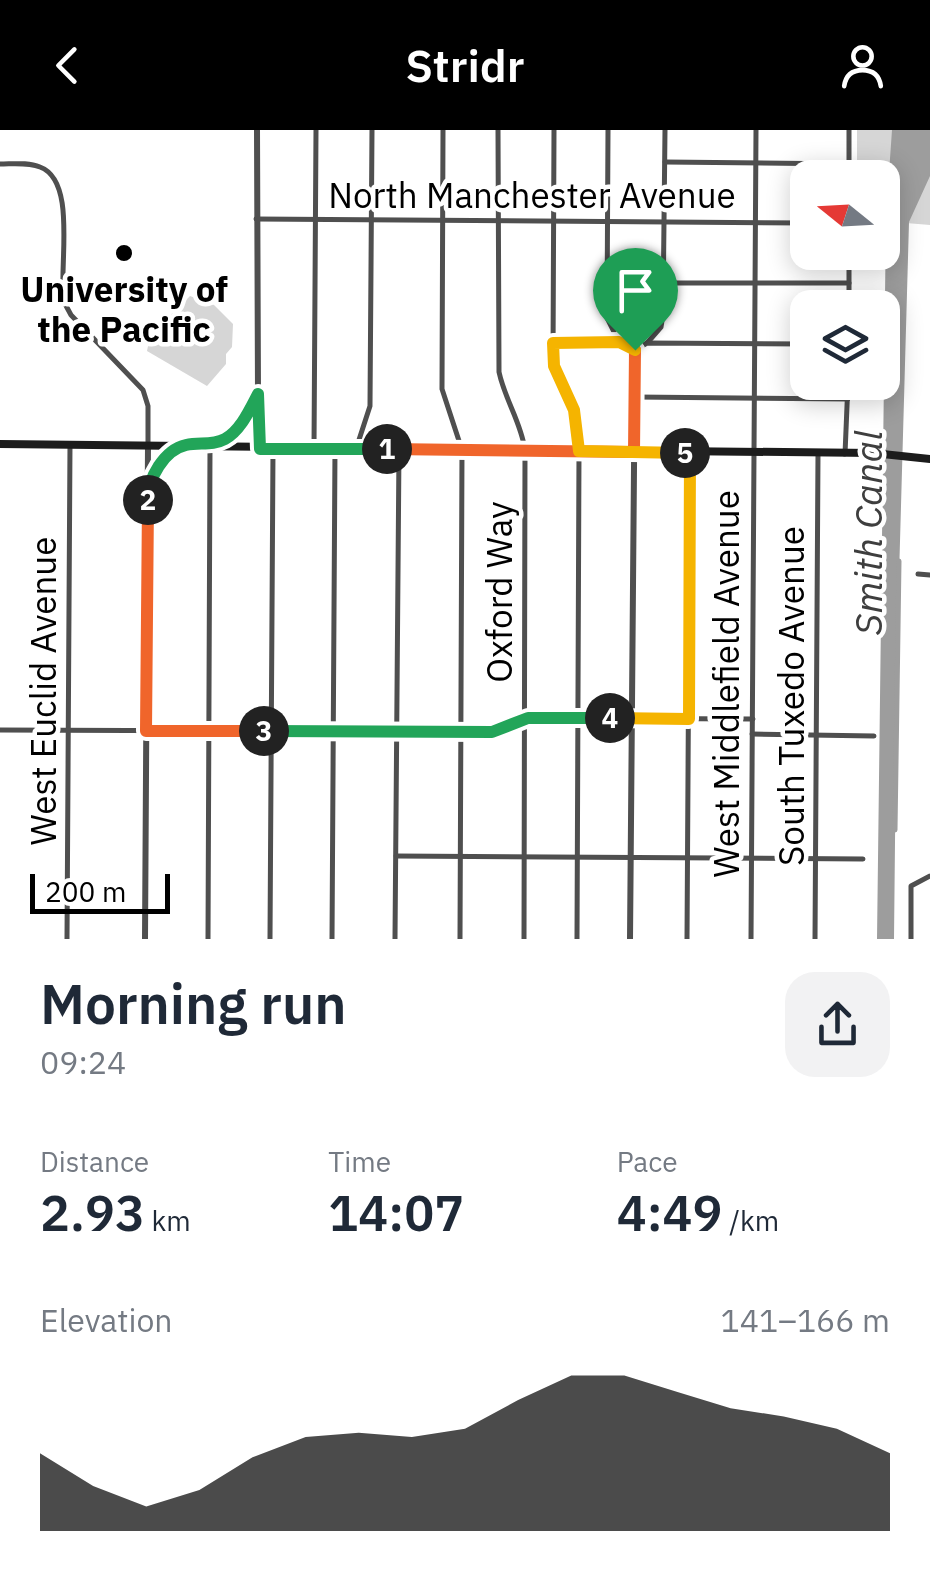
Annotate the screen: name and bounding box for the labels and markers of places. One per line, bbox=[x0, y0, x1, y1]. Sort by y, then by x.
marker: University of the Pacific bbox=[113, 242, 135, 264]
pin bbox=[593, 248, 678, 351]
place label: University of the Pacific bbox=[20, 266, 228, 352]
pin: 1 bbox=[362, 424, 412, 474]
pin: 5 bbox=[660, 428, 710, 478]
pin: 2 bbox=[123, 475, 173, 525]
pin: 4 bbox=[585, 693, 635, 743]
pin: 3 bbox=[239, 706, 289, 756]

